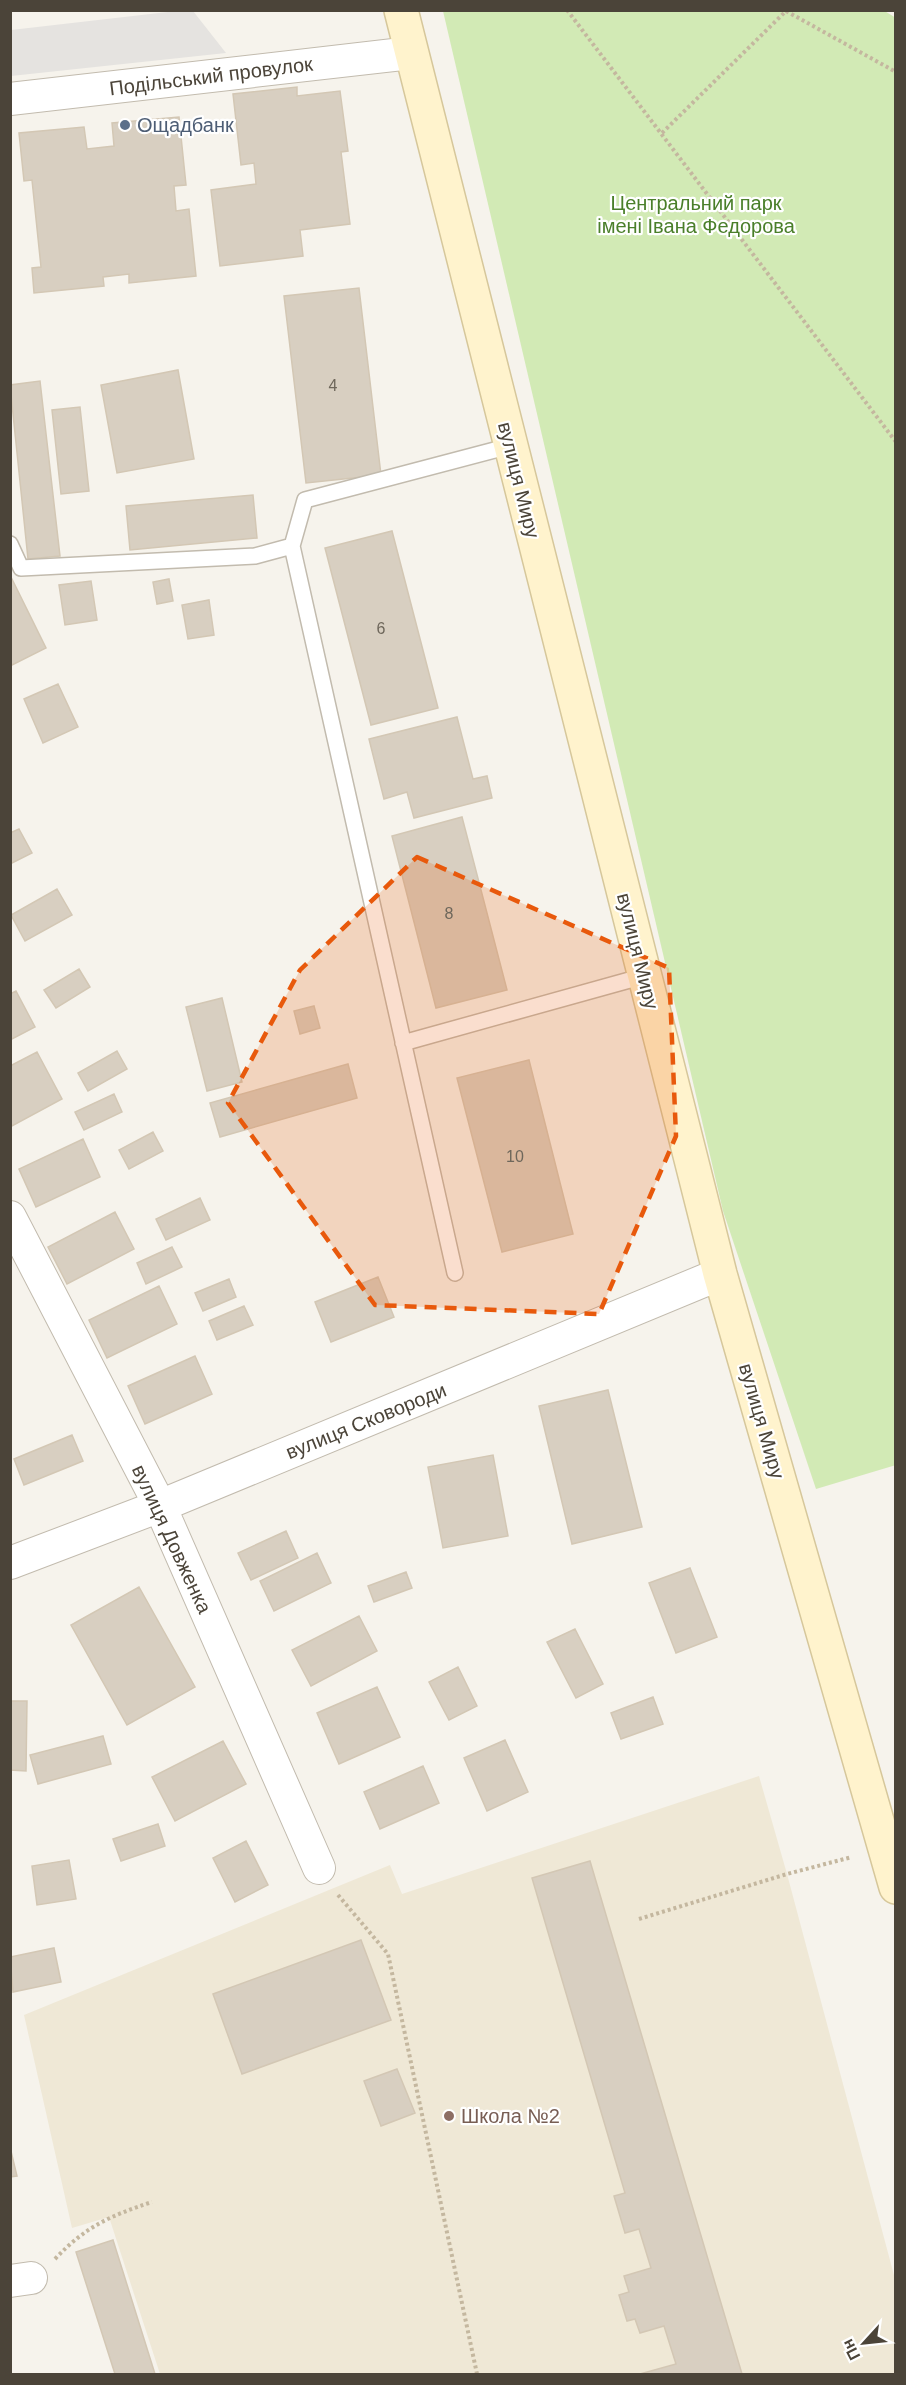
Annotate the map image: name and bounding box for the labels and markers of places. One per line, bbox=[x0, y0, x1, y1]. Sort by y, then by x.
place label: Ощадбанк bbox=[137, 114, 234, 136]
marker: Ощадбанк bbox=[118, 118, 132, 132]
place label: Школа №2 bbox=[461, 2105, 560, 2127]
marker: Школа №2 bbox=[442, 2109, 456, 2123]

